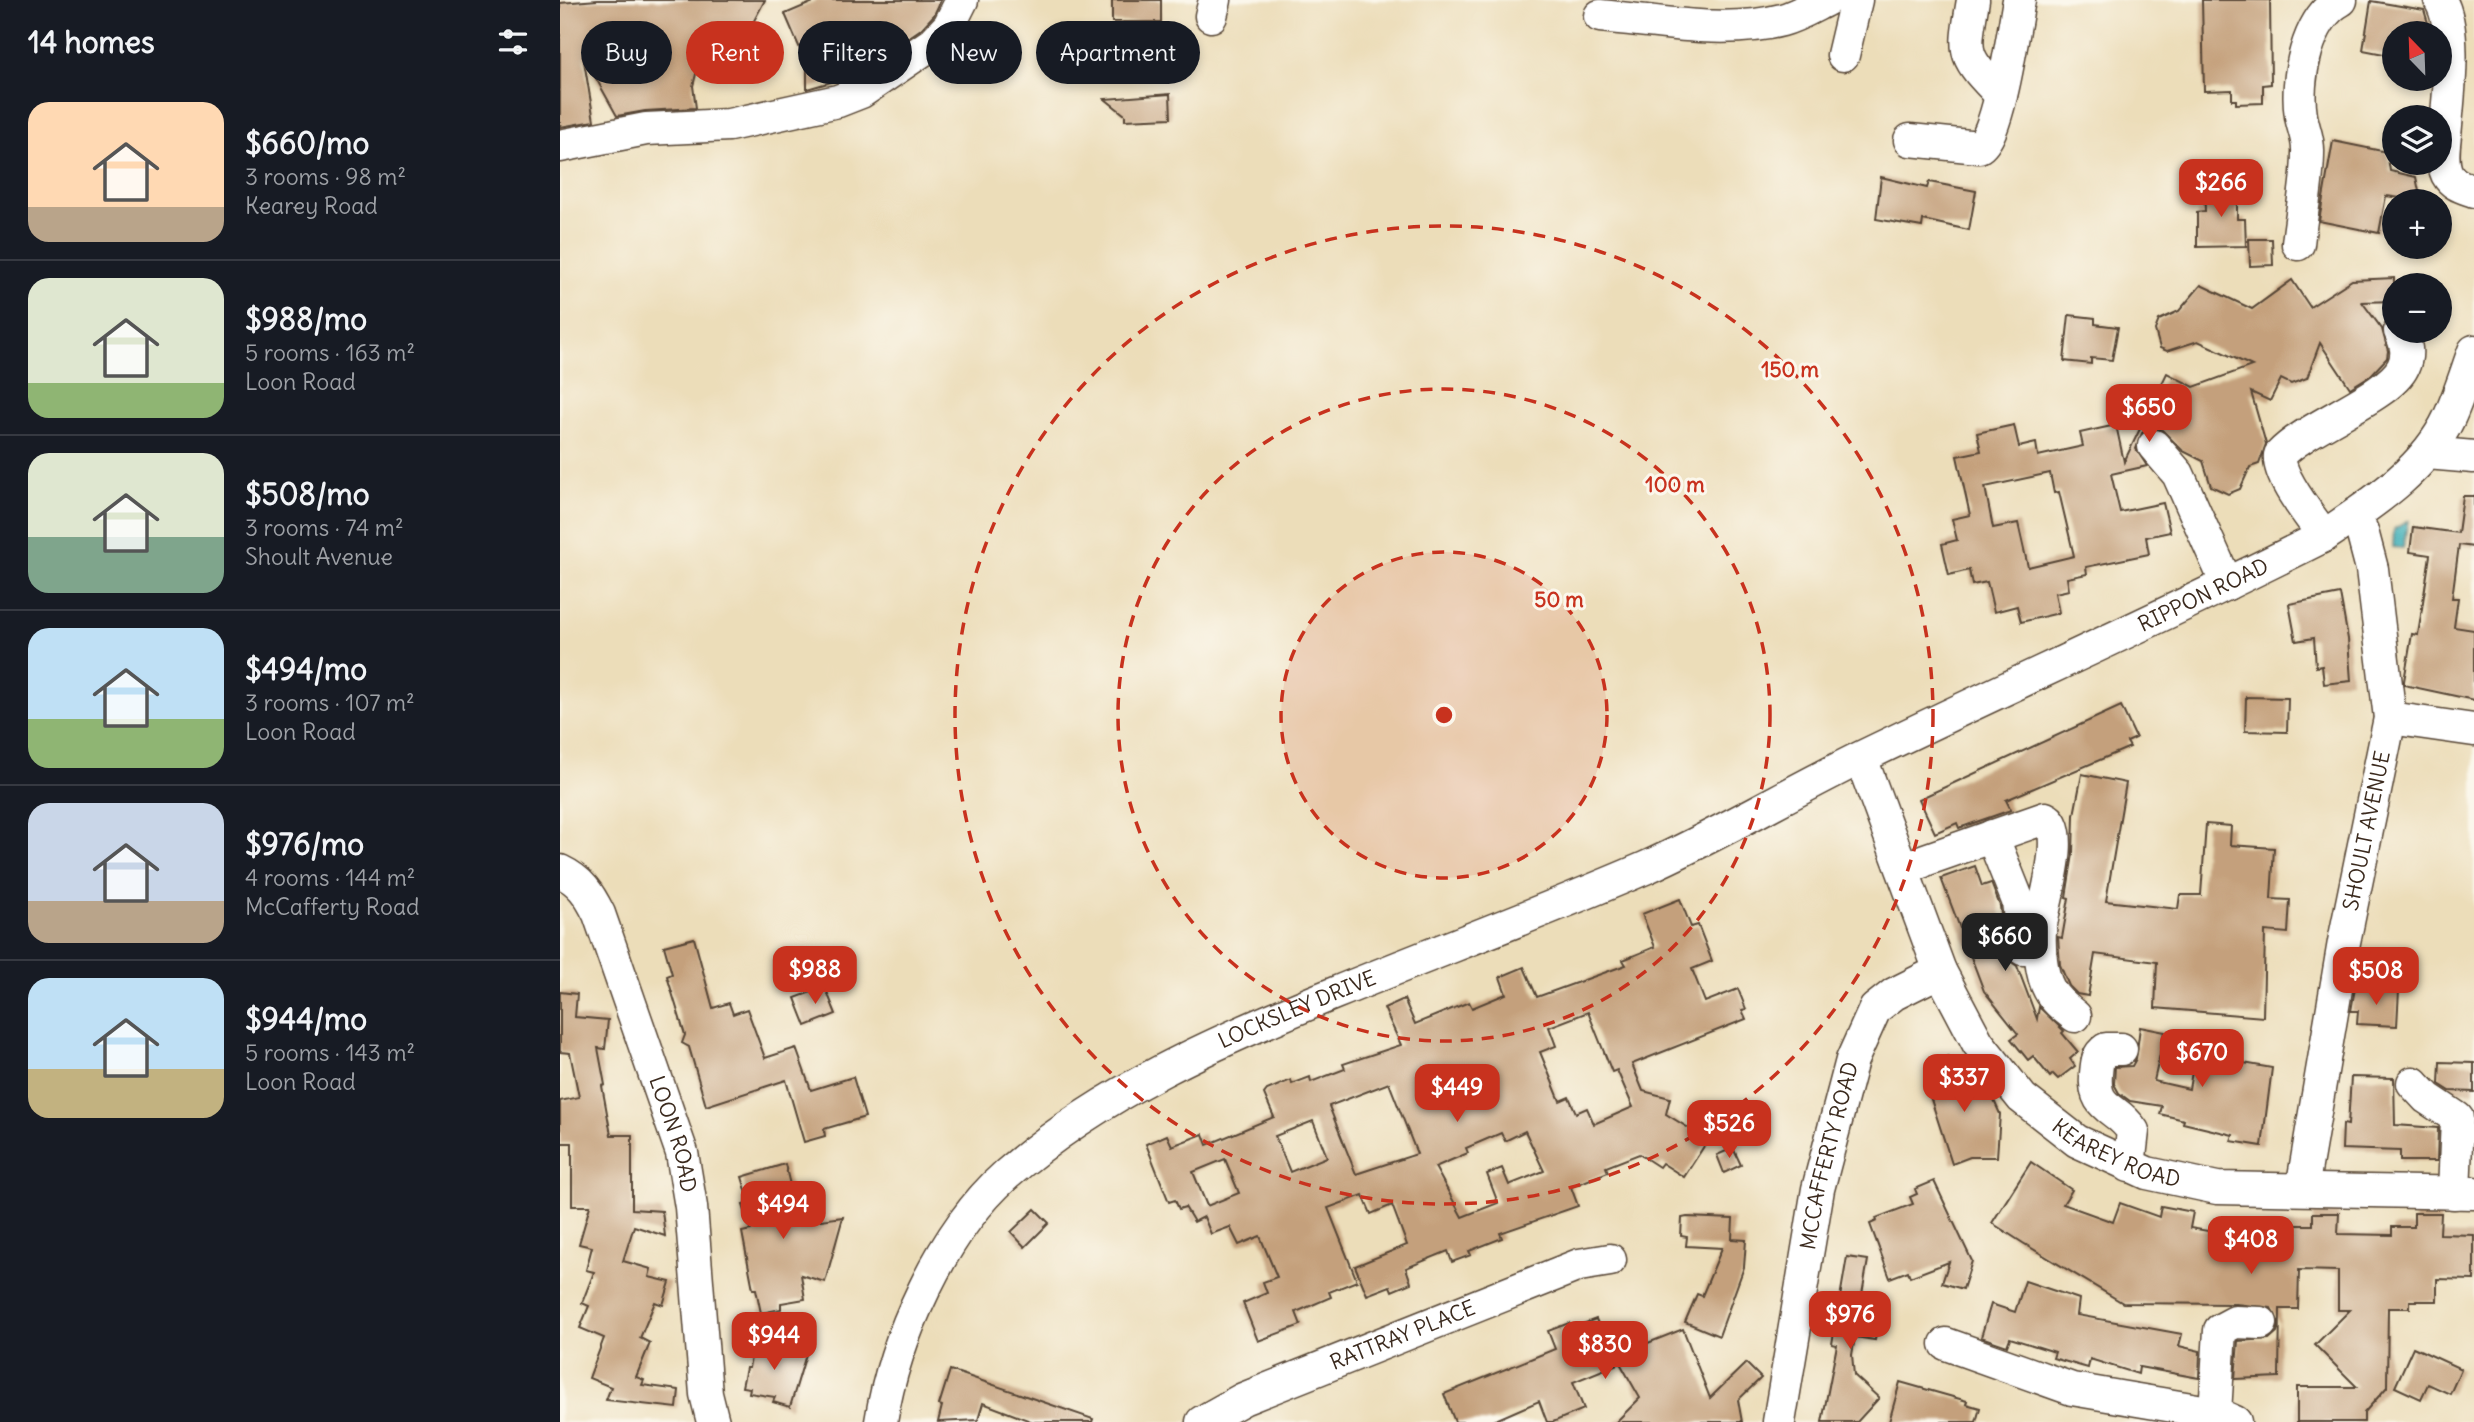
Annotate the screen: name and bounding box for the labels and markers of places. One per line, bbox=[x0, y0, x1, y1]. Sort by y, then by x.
pin: $266 bbox=[2180, 160, 2262, 219]
pin: $650 bbox=[2108, 384, 2190, 444]
centre of rings bbox=[1432, 703, 1456, 727]
pin: $660 bbox=[1964, 914, 2046, 973]
pin: $988 bbox=[774, 946, 856, 1006]
pin: $508 bbox=[2335, 948, 2417, 1007]
pin: $670 bbox=[2161, 1030, 2243, 1089]
pin: $337 bbox=[1923, 1054, 2005, 1114]
pin: $449 bbox=[1416, 1064, 1498, 1124]
pin: $526 bbox=[1688, 1100, 1770, 1160]
pin: $494 bbox=[742, 1182, 824, 1241]
pin: $408 bbox=[2210, 1216, 2292, 1276]
pin: $976 bbox=[1809, 1292, 1891, 1351]
pin: $944 bbox=[733, 1312, 815, 1372]
pin: $830 bbox=[1564, 1322, 1646, 1381]

